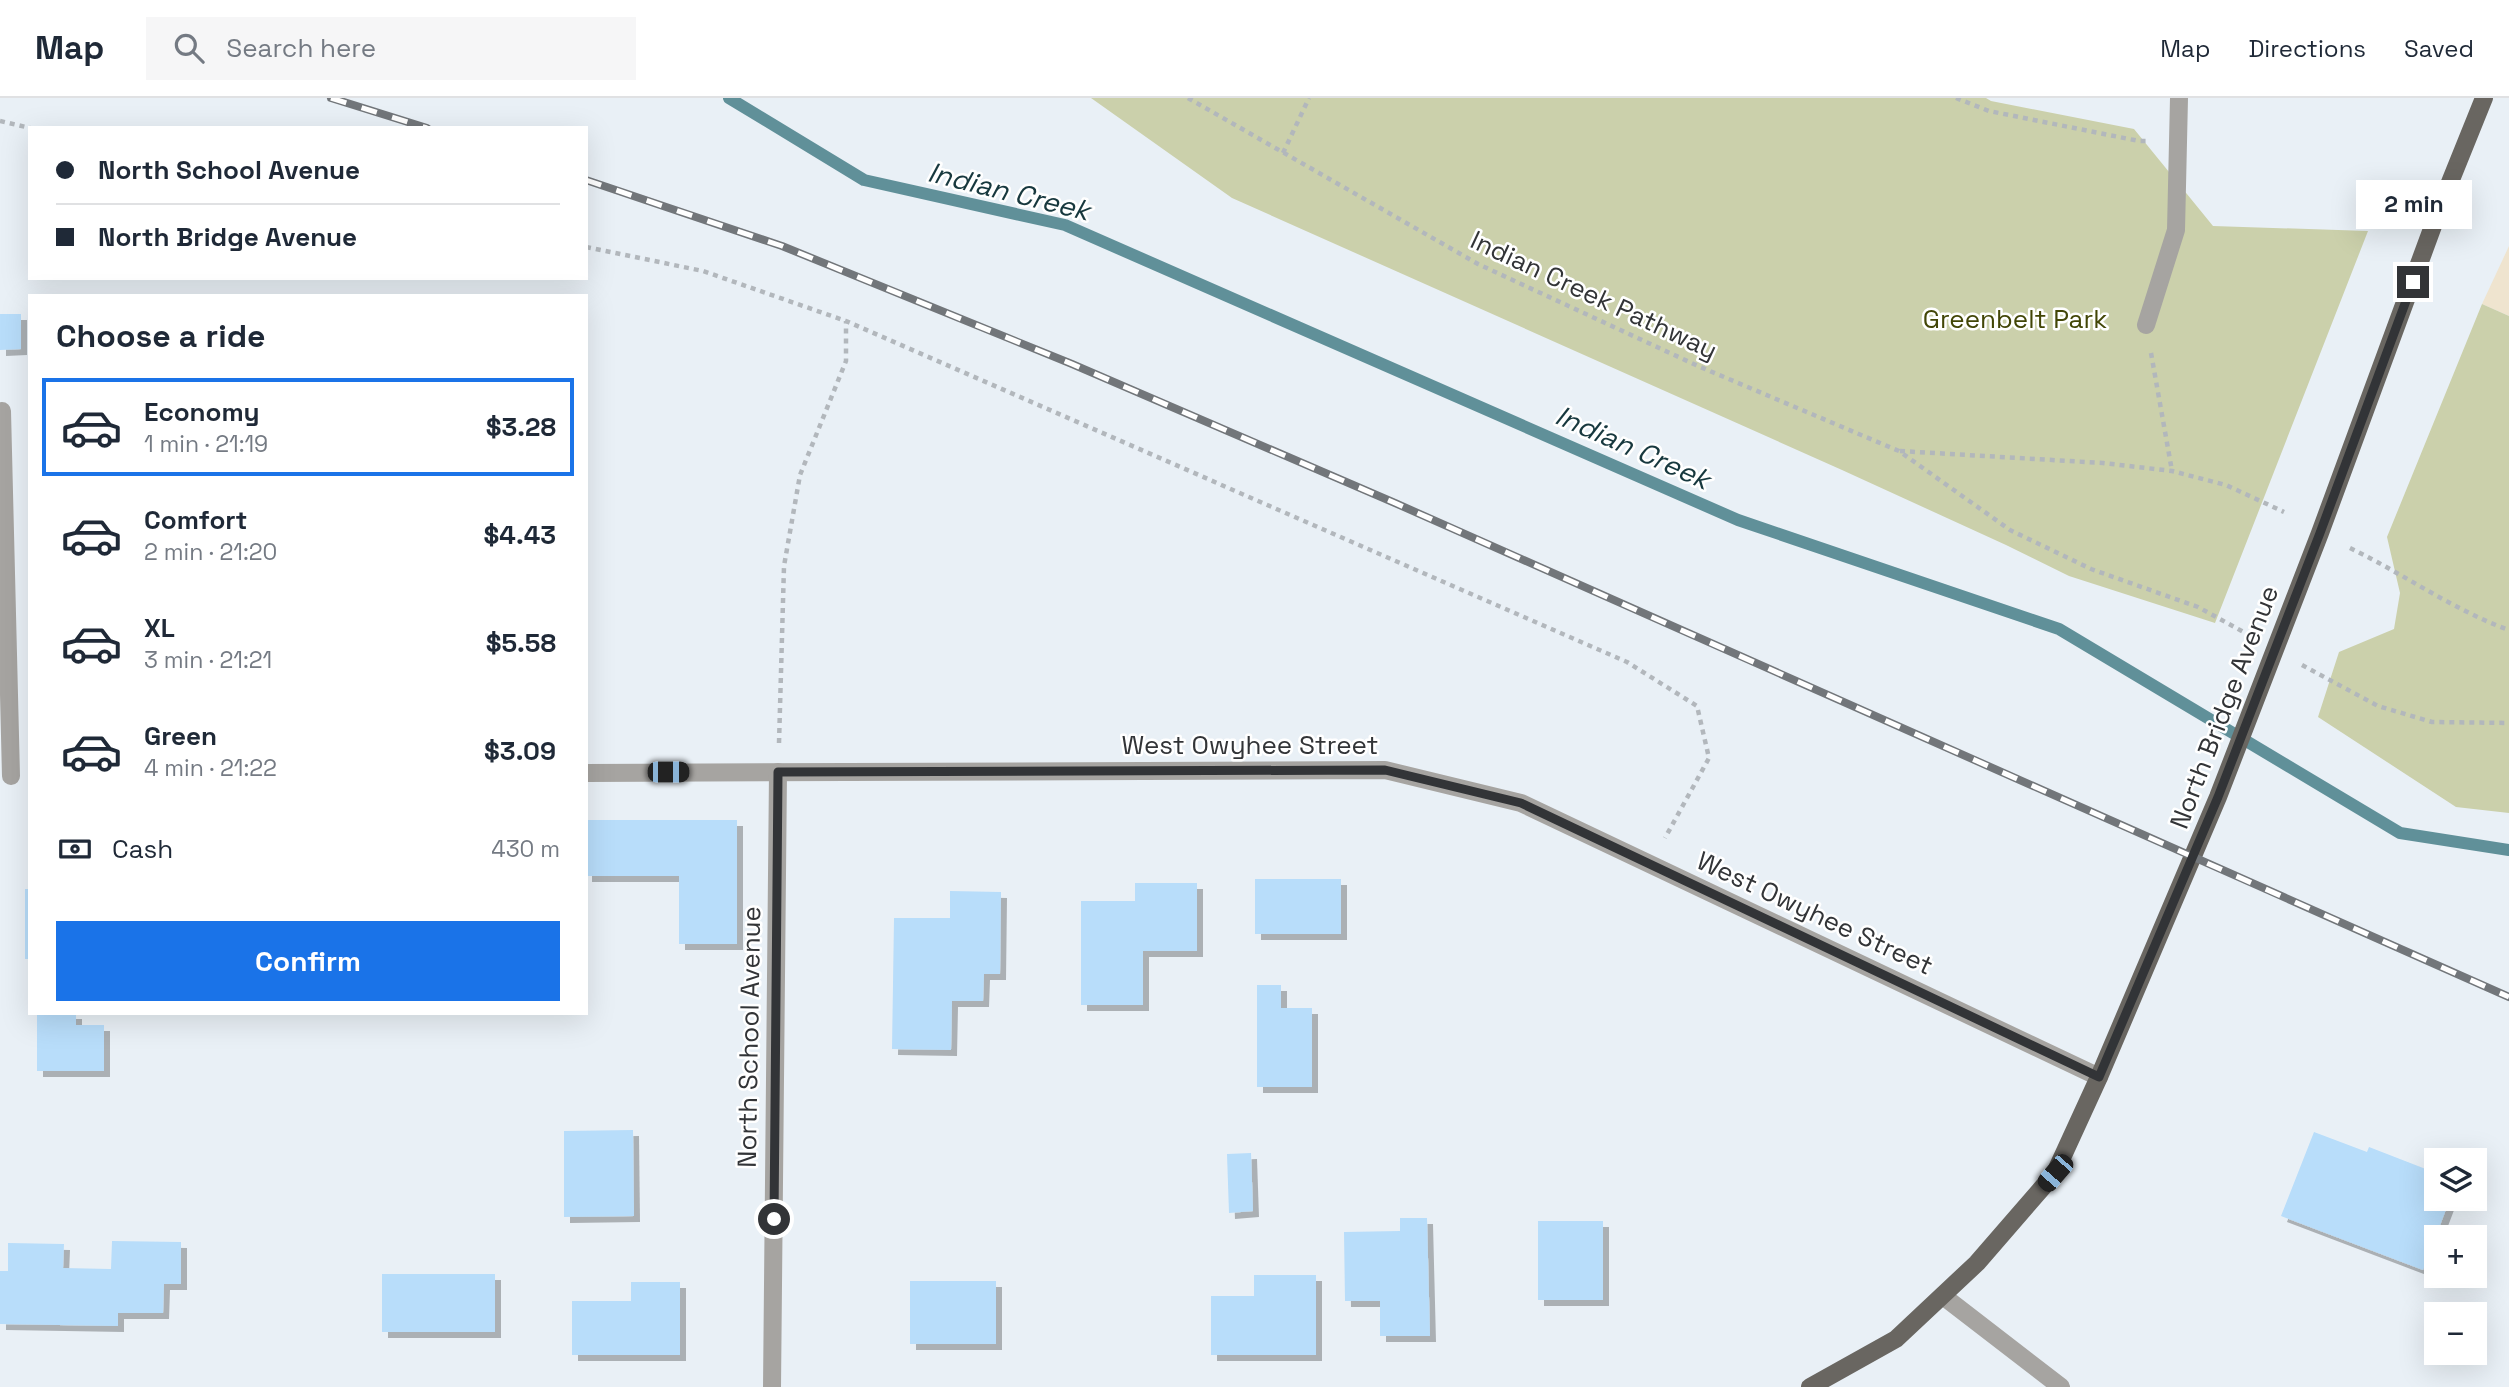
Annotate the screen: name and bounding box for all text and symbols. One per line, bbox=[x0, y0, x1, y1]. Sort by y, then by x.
search box bbox=[146, 17, 636, 80]
text: Map bbox=[35, 27, 104, 69]
icon: search bbox=[170, 29, 208, 67]
text: Search here bbox=[226, 31, 376, 65]
text: Map bbox=[2160, 33, 2210, 64]
text: Directions bbox=[2248, 33, 2366, 64]
text: Saved bbox=[2404, 33, 2474, 64]
text: North School Avenue bbox=[98, 153, 360, 187]
water label: Indian Creek bbox=[924, 154, 1097, 229]
callout: 2 min bbox=[2355, 180, 2471, 230]
text: 2 min bbox=[2384, 189, 2444, 219]
text: North Bridge Avenue bbox=[98, 220, 357, 254]
street label: Indian Creek Pathway bbox=[1465, 223, 1723, 367]
route end bbox=[2397, 266, 2429, 298]
park label: Greenbelt Park bbox=[1923, 302, 2107, 336]
text: Choose a ride bbox=[56, 316, 266, 356]
text: Economy bbox=[144, 395, 260, 429]
icon: car bbox=[60, 396, 123, 459]
water label: Indian Creek bbox=[1550, 397, 1719, 498]
text: $3.28 bbox=[486, 410, 556, 444]
text: 1 min · 21:19 bbox=[144, 429, 268, 459]
text: Comfort bbox=[144, 503, 247, 537]
icon: car bbox=[60, 504, 123, 567]
text: $4.43 bbox=[484, 518, 556, 552]
text: 2 min · 21:20 bbox=[144, 537, 277, 567]
street label: North Bridge Avenue bbox=[2162, 580, 2286, 834]
text: XL bbox=[144, 611, 175, 645]
icon: car bbox=[60, 612, 123, 675]
text: $5.58 bbox=[486, 626, 556, 660]
text: 3 min · 21:21 bbox=[144, 645, 272, 675]
text: Green bbox=[144, 719, 217, 753]
icon: car bbox=[60, 720, 123, 783]
street label: West Owyhee Street bbox=[1122, 728, 1378, 762]
text: $3.09 bbox=[484, 734, 556, 768]
text: 4 min · 21:22 bbox=[144, 753, 277, 783]
car bbox=[648, 762, 690, 783]
icon: cash bbox=[56, 830, 94, 868]
text: Cash bbox=[112, 832, 173, 866]
text: 430 m bbox=[491, 834, 560, 864]
street label: West Owyhee Street bbox=[1691, 843, 1939, 983]
street label: North School Avenue bbox=[730, 906, 768, 1168]
button: Confirm bbox=[56, 921, 560, 1001]
map controls bbox=[2424, 1148, 2487, 1365]
button: layers bbox=[2424, 1148, 2487, 1211]
car bbox=[2034, 1150, 2077, 1196]
route start bbox=[758, 1203, 790, 1235]
button: + bbox=[2424, 1225, 2487, 1288]
button: − bbox=[2424, 1302, 2487, 1365]

